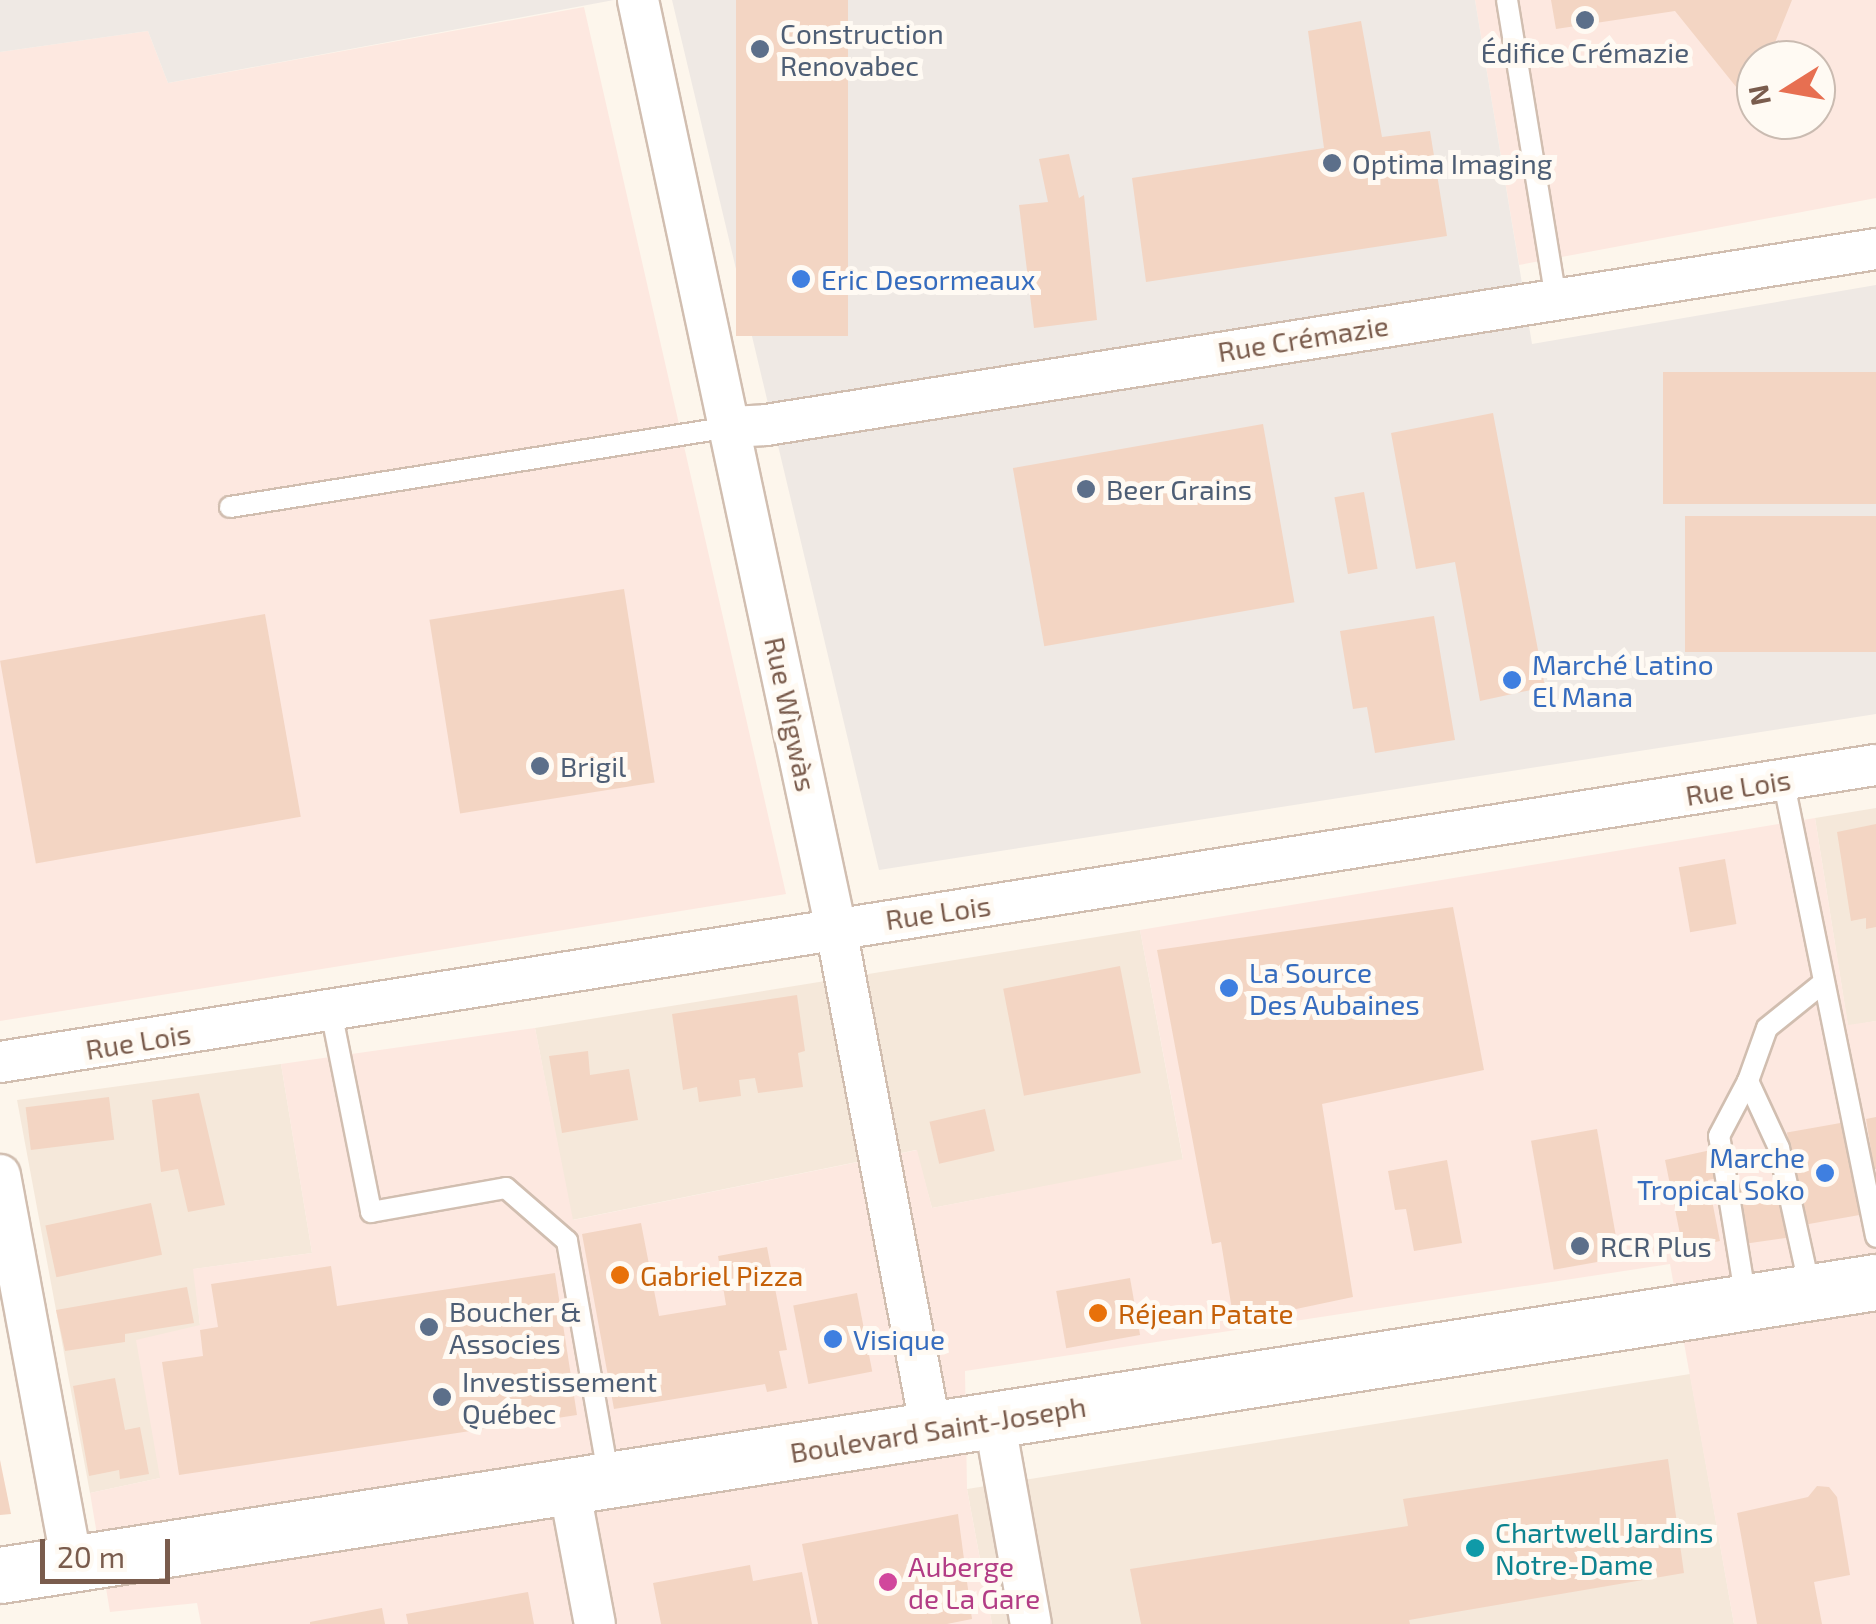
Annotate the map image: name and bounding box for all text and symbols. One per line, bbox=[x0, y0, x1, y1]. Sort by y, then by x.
marker: Édifice Crémazie bbox=[1574, 9, 1596, 31]
place label: Construction Renovabec bbox=[780, 16, 944, 82]
place label: Édifice Crémazie bbox=[1481, 35, 1689, 69]
marker: Construction Renovabec bbox=[749, 38, 771, 60]
north arrow bbox=[1736, 40, 1836, 140]
text: N bbox=[1740, 82, 1777, 109]
place label: Optima Imaging bbox=[1352, 146, 1552, 180]
marker: Optima Imaging bbox=[1321, 152, 1343, 174]
place label: Eric Desormeaux bbox=[821, 262, 1035, 296]
marker: Eric Desormeaux bbox=[790, 268, 812, 290]
street label: Rue Crémazie bbox=[1215, 308, 1391, 368]
place label: Beer Grains bbox=[1106, 472, 1253, 506]
marker: Beer Grains bbox=[1075, 478, 1097, 500]
street label: Rue Wìgwàs bbox=[758, 634, 824, 794]
place label: Marché Latino El Mana bbox=[1532, 647, 1714, 713]
marker: Marché Latino El Mana bbox=[1501, 669, 1523, 691]
place label: Brigil bbox=[560, 749, 626, 783]
marker: Brigil bbox=[529, 755, 551, 777]
street label: Rue Lois bbox=[1683, 762, 1793, 812]
street label: Rue Lois bbox=[883, 888, 993, 936]
place label: La Source Des Aubaines bbox=[1249, 955, 1420, 1021]
marker: La Source Des Aubaines bbox=[1218, 977, 1240, 999]
street label: Rue Lois bbox=[83, 1016, 193, 1066]
place label: Marche Tropical Soko bbox=[1636, 1140, 1805, 1206]
marker: Marche Tropical Soko bbox=[1814, 1162, 1836, 1184]
place label: RCR Plus bbox=[1600, 1229, 1712, 1263]
marker: RCR Plus bbox=[1569, 1235, 1591, 1257]
place label: Gabriel Pizza bbox=[640, 1258, 804, 1292]
marker: Gabriel Pizza bbox=[609, 1264, 631, 1286]
place label: Boucher & Associes bbox=[449, 1294, 582, 1360]
place label: Réjean Patate bbox=[1118, 1296, 1294, 1330]
marker: Réjean Patate bbox=[1087, 1302, 1109, 1324]
marker: Boucher & Associes bbox=[418, 1316, 440, 1338]
place label: Visique bbox=[853, 1322, 945, 1356]
marker: Visique bbox=[822, 1328, 844, 1350]
place label: Investissement Québec bbox=[462, 1364, 657, 1430]
marker: Investissement Québec bbox=[431, 1386, 453, 1408]
street label: Boulevard Saint-Joseph bbox=[788, 1389, 1088, 1469]
place label: Chartwell Jardins Notre-Dame bbox=[1495, 1515, 1715, 1581]
scale bar bbox=[45, 1519, 175, 1581]
marker: Chartwell Jardins Notre-Dame bbox=[1464, 1537, 1486, 1559]
text: 20 m bbox=[57, 1538, 125, 1574]
place label: Auberge de La Gare bbox=[908, 1549, 1040, 1615]
marker: Auberge de La Gare bbox=[877, 1571, 899, 1593]

